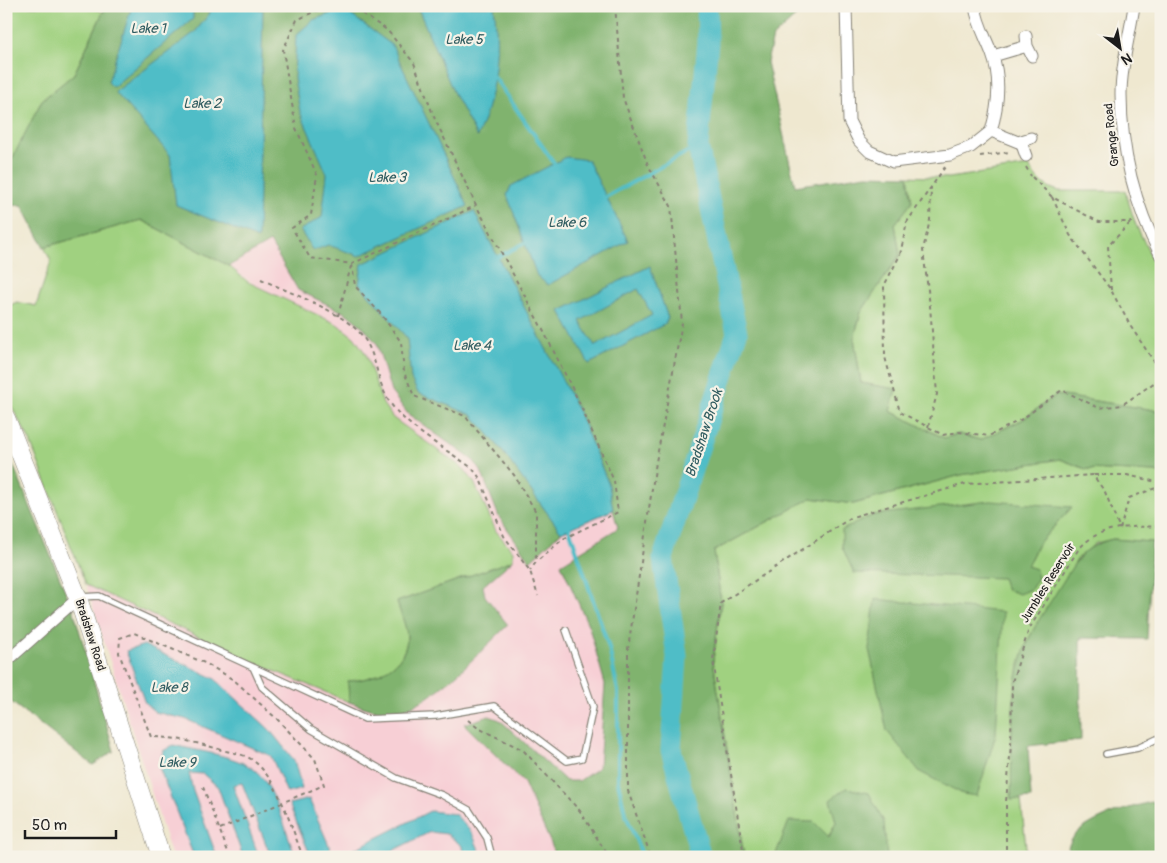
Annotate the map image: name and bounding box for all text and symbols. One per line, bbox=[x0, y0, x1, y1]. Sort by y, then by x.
water label: Lake 1 bbox=[130, 20, 167, 37]
north arrow bbox=[1094, 22, 1144, 72]
water label: Lake 5 bbox=[445, 31, 485, 48]
text: N bbox=[1118, 49, 1135, 68]
water label: Lake 2 bbox=[183, 95, 222, 112]
street label: Grange Road bbox=[1101, 102, 1123, 167]
water label: Lake 3 bbox=[368, 169, 408, 186]
water label: Lake 6 bbox=[548, 214, 587, 231]
water label: Lake 4 bbox=[453, 337, 492, 354]
water label: Bradshaw Brook bbox=[682, 386, 727, 479]
street label: Jumbles Reservoir bbox=[1017, 540, 1079, 626]
street label: Bradshaw Road bbox=[71, 597, 109, 673]
water label: Lake 8 bbox=[150, 679, 190, 696]
water label: Lake 9 bbox=[158, 754, 197, 771]
scale bar bbox=[25, 808, 116, 840]
text: 50 m bbox=[32, 816, 67, 835]

